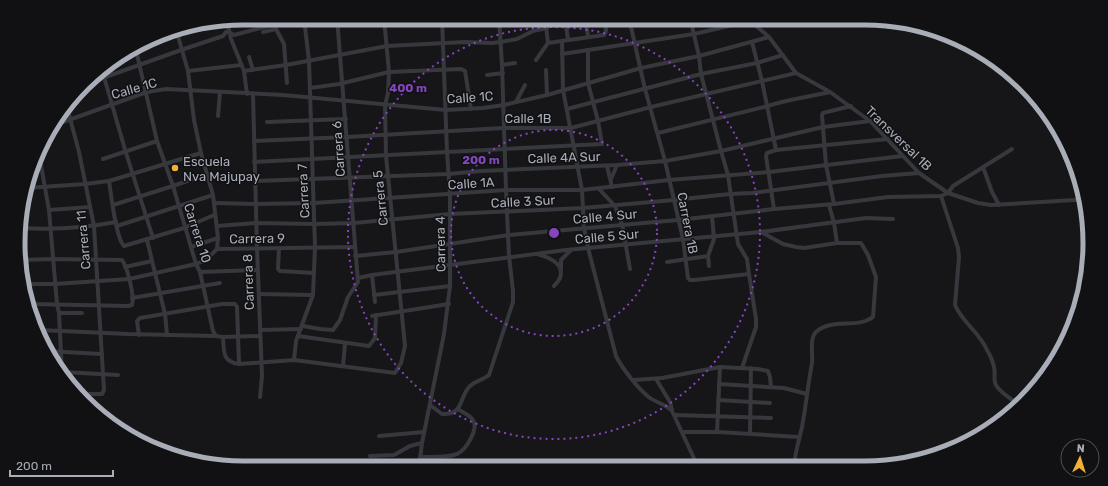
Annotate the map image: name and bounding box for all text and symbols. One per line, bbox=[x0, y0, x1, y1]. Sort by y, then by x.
street label: Calle 1C bbox=[110, 75, 159, 102]
text: 400 m bbox=[389, 81, 427, 95]
street label: Calle 1C bbox=[446, 88, 494, 107]
street label: Transversal 1B bbox=[862, 103, 935, 174]
street label: Calle 1B bbox=[505, 111, 551, 126]
street label: Carrera 6 bbox=[329, 120, 348, 177]
street label: Calle 4A Sur bbox=[527, 149, 601, 166]
text: 200 m bbox=[462, 153, 500, 167]
place label: Escuela Nva Majupay bbox=[183, 154, 260, 184]
marker: Escuela Nva Majupay bbox=[170, 163, 180, 173]
street label: Carrera 7 bbox=[295, 163, 312, 219]
street label: Carrera 5 bbox=[370, 169, 391, 226]
street label: Calle 1A bbox=[447, 174, 495, 193]
street label: Carrera 1B bbox=[674, 191, 701, 255]
street label: Calle 3 Sur bbox=[490, 192, 556, 211]
street label: Carrera 10 bbox=[181, 201, 214, 265]
street label: Calle 4 Sur bbox=[572, 206, 638, 227]
street label: Carrera 11 bbox=[73, 210, 94, 270]
street label: Carrera 4 bbox=[433, 216, 448, 272]
centre of rings bbox=[547, 226, 561, 240]
street label: Calle 5 Sur bbox=[574, 226, 640, 247]
street label: Carrera 9 bbox=[229, 231, 285, 246]
street label: Carrera 8 bbox=[240, 254, 257, 310]
north arrow bbox=[1060, 438, 1100, 478]
text: N bbox=[1076, 442, 1085, 455]
scale bar bbox=[10, 452, 113, 478]
text: 200 m bbox=[16, 459, 52, 473]

